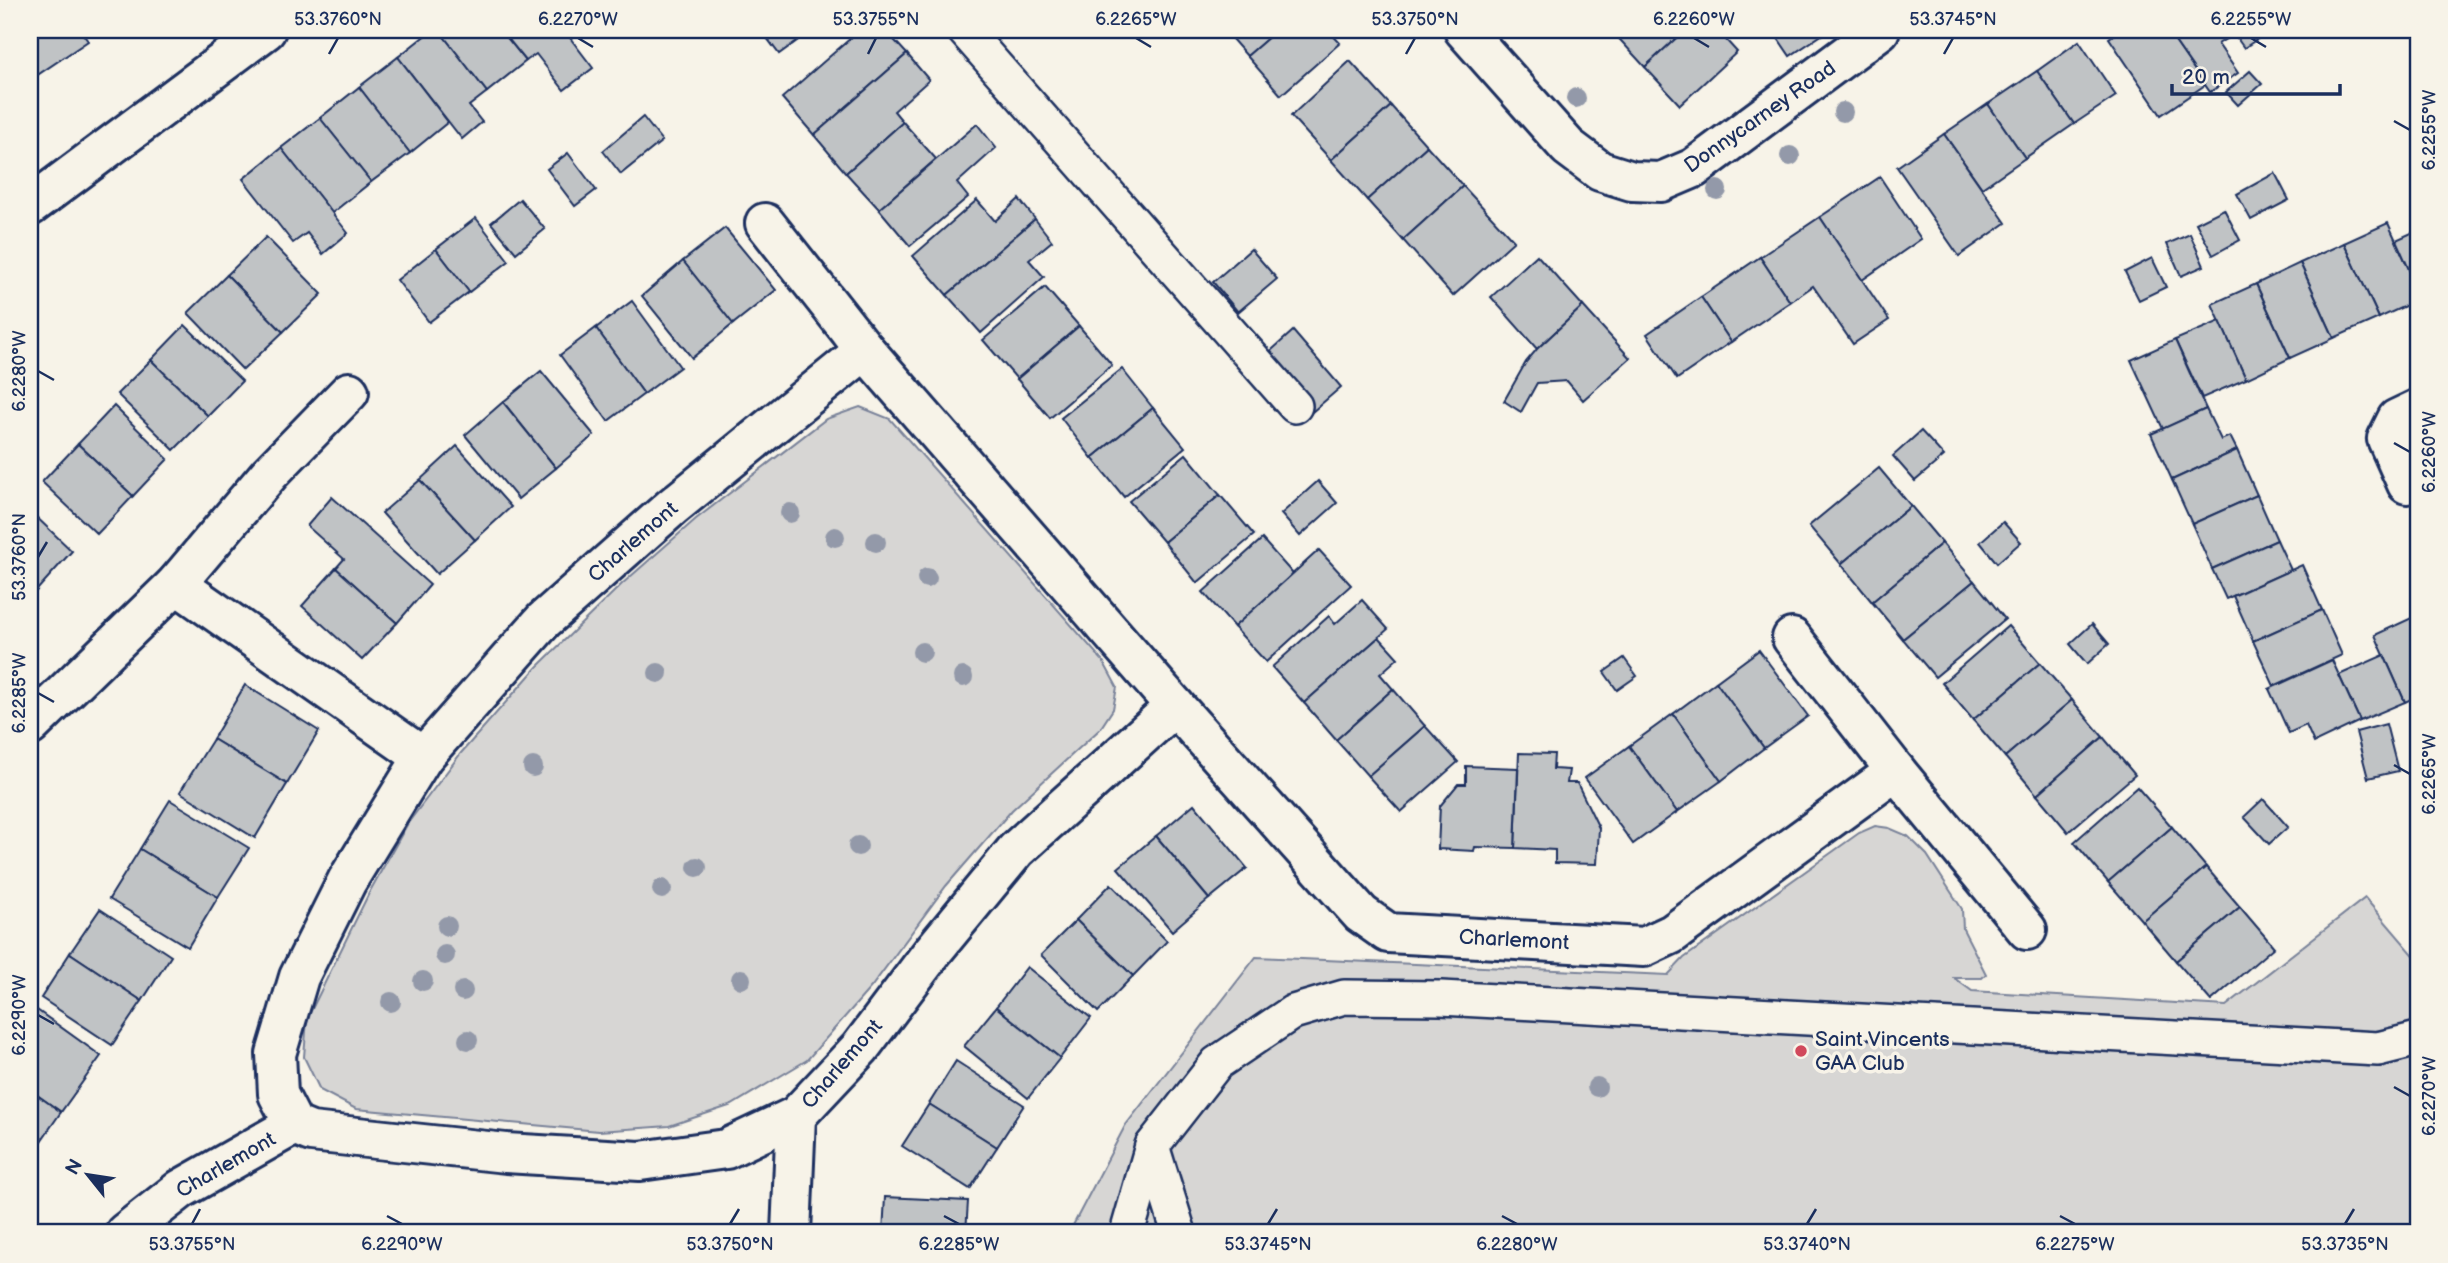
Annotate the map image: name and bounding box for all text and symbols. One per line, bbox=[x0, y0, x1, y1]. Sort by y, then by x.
text: 53.3760°N bbox=[294, 9, 382, 30]
text: 6.2270°W bbox=[538, 9, 619, 30]
text: 53.3755°N bbox=[832, 9, 920, 30]
text: 6.2265°W bbox=[1095, 9, 1177, 30]
text: 53.3750°N bbox=[1371, 9, 1459, 30]
text: 6.2260°W bbox=[1653, 9, 1736, 30]
text: 53.3745°N bbox=[1909, 9, 1997, 30]
text: 6.2255°W bbox=[2211, 9, 2292, 30]
scale bar bbox=[2172, 52, 2340, 96]
street label: Donnycarney Road bbox=[1680, 55, 1840, 179]
text: 20 m bbox=[2182, 65, 2230, 90]
text: 6.2255°W bbox=[2419, 89, 2440, 170]
text: 6.2280°W bbox=[9, 330, 30, 412]
text: 6.2260°W bbox=[2419, 410, 2440, 493]
street label: Charlemont bbox=[583, 496, 683, 588]
text: 53.3760°N bbox=[9, 513, 30, 601]
text: 6.2285°W bbox=[9, 652, 30, 734]
text: 6.2265°W bbox=[2419, 733, 2440, 815]
street label: Charlemont bbox=[1458, 925, 1570, 955]
text: 6.2290°W bbox=[9, 974, 30, 1056]
street label: Charlemont bbox=[796, 1014, 888, 1114]
place label: Saint Vincents GAA Club bbox=[1815, 1027, 1950, 1076]
marker: Saint Vincents GAA Club bbox=[1793, 1043, 1809, 1059]
text: 6.2270°W bbox=[2419, 1055, 2440, 1136]
street label: Charlemont bbox=[172, 1126, 281, 1203]
north arrow bbox=[52, 1140, 122, 1210]
text: N bbox=[61, 1155, 88, 1179]
text: 53.3755°N bbox=[148, 1234, 236, 1255]
text: 6.2290°W bbox=[361, 1234, 443, 1255]
text: 53.3750°N bbox=[686, 1234, 774, 1255]
text: 6.2285°W bbox=[918, 1234, 1000, 1255]
text: 53.3745°N bbox=[1224, 1234, 1312, 1255]
text: 6.2280°W bbox=[1476, 1234, 1558, 1255]
text: 53.3740°N bbox=[1763, 1234, 1851, 1255]
text: 6.2275°W bbox=[2035, 1234, 2115, 1255]
text: 53.3735°N bbox=[2301, 1234, 2389, 1255]

